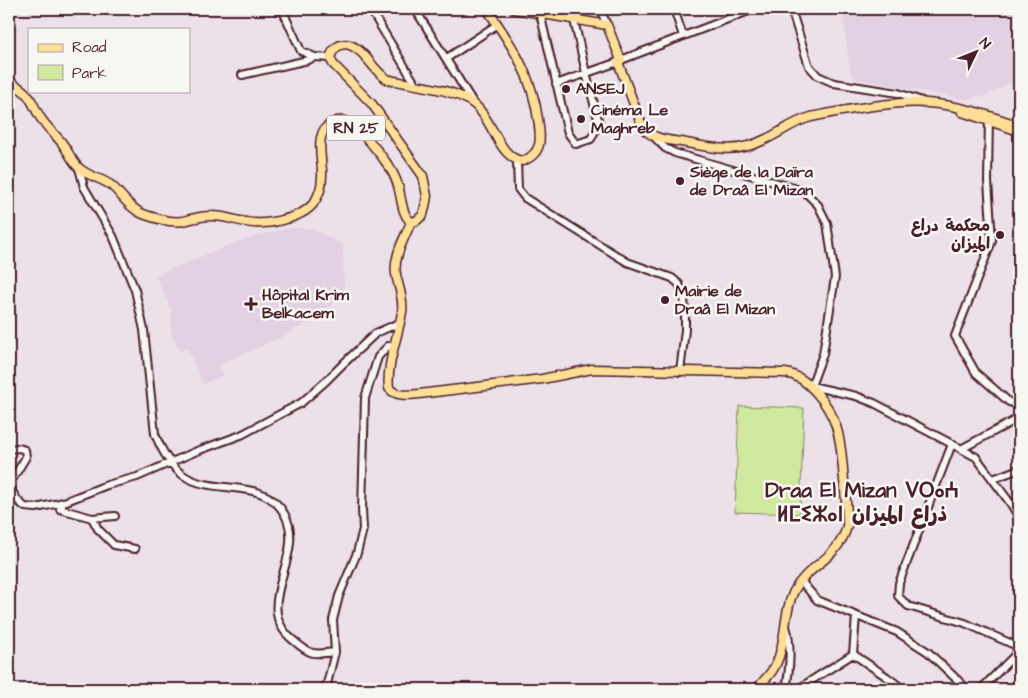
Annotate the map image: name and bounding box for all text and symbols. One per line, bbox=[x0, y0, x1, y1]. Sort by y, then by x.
legend bbox=[28, 28, 190, 92]
north arrow bbox=[950, 28, 1000, 78]
text: N bbox=[974, 34, 995, 54]
text: Road bbox=[72, 37, 107, 58]
text: Park bbox=[72, 63, 107, 84]
place label: ANSEJ bbox=[576, 78, 625, 100]
marker: ANSEJ bbox=[560, 83, 572, 95]
place label: Cinéma Le Maghreb bbox=[591, 99, 668, 141]
marker: Cinéma Le Maghreb bbox=[575, 113, 587, 125]
road number: RN 25 bbox=[327, 116, 385, 140]
place label: Siège de la Daïra de Draâ El Mizan bbox=[689, 161, 814, 201]
marker: Siège de la Daïra de Draâ El Mizan bbox=[674, 175, 686, 187]
place label: محكمة دراع الميزان bbox=[911, 215, 990, 255]
marker: محكمة دراع الميزان bbox=[994, 229, 1006, 241]
place label: Mairie de Draâ El Mizan bbox=[675, 280, 775, 320]
place label: Hôpital Krim Belkacem bbox=[262, 284, 349, 324]
marker: Mairie de Draâ El Mizan bbox=[659, 294, 671, 306]
marker: Hôpital Krim Belkacem bbox=[244, 297, 258, 311]
district label: Draa El Mizan ⴸⵔⴰⵄ ⵍⵎⵉⵣⴰⵏ ذراع الميزان bbox=[765, 476, 959, 529]

